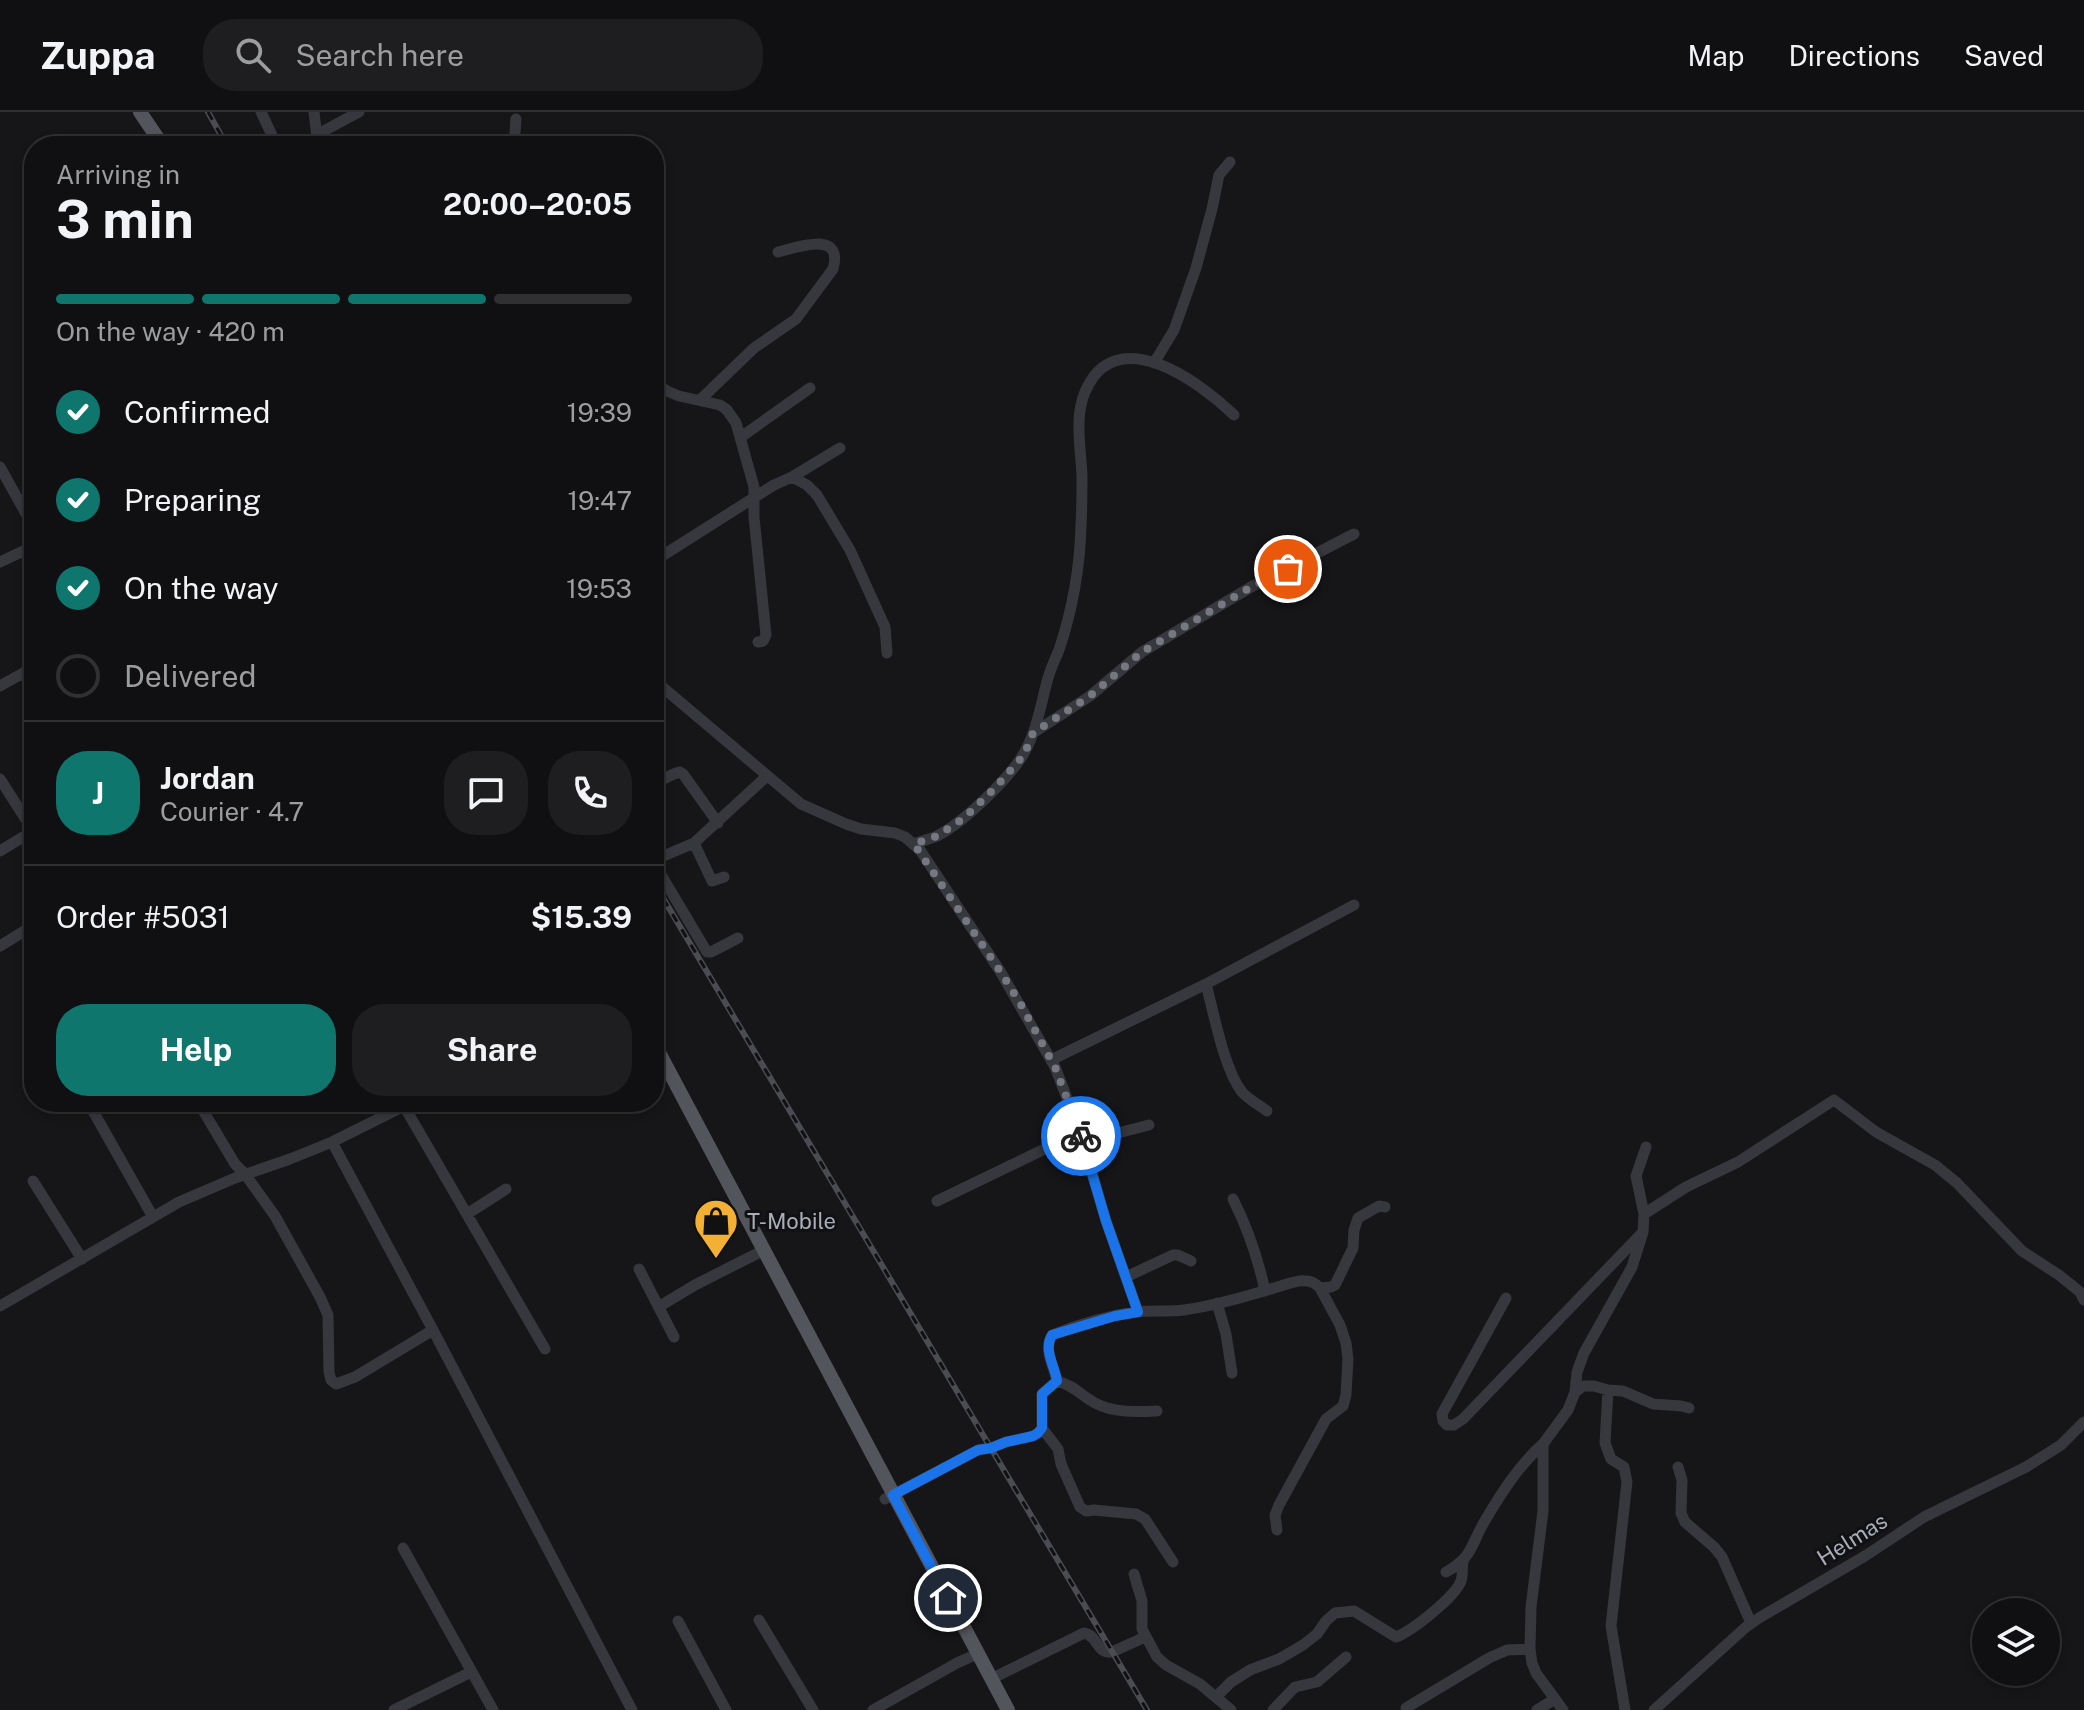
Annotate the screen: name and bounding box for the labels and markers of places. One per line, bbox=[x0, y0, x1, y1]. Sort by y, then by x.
pin bbox=[1254, 535, 1322, 603]
shop icon: T-Mobile bbox=[692, 1197, 740, 1260]
place label: T-Mobile bbox=[747, 1208, 836, 1234]
pin bbox=[914, 1564, 982, 1632]

